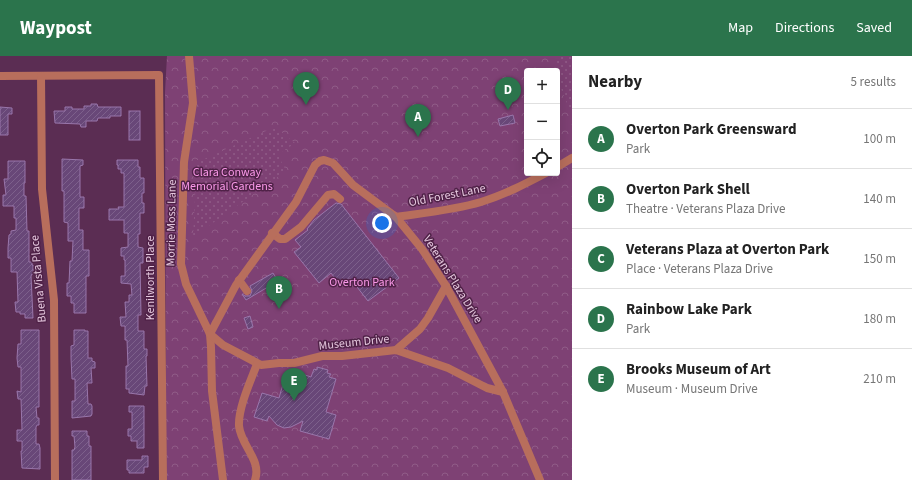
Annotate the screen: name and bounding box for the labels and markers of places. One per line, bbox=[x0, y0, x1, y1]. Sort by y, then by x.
pin: C bbox=[293, 72, 319, 105]
pin: D bbox=[495, 77, 521, 110]
pin: A bbox=[405, 104, 431, 137]
pin: B bbox=[266, 276, 292, 309]
pin: E bbox=[281, 368, 307, 401]

